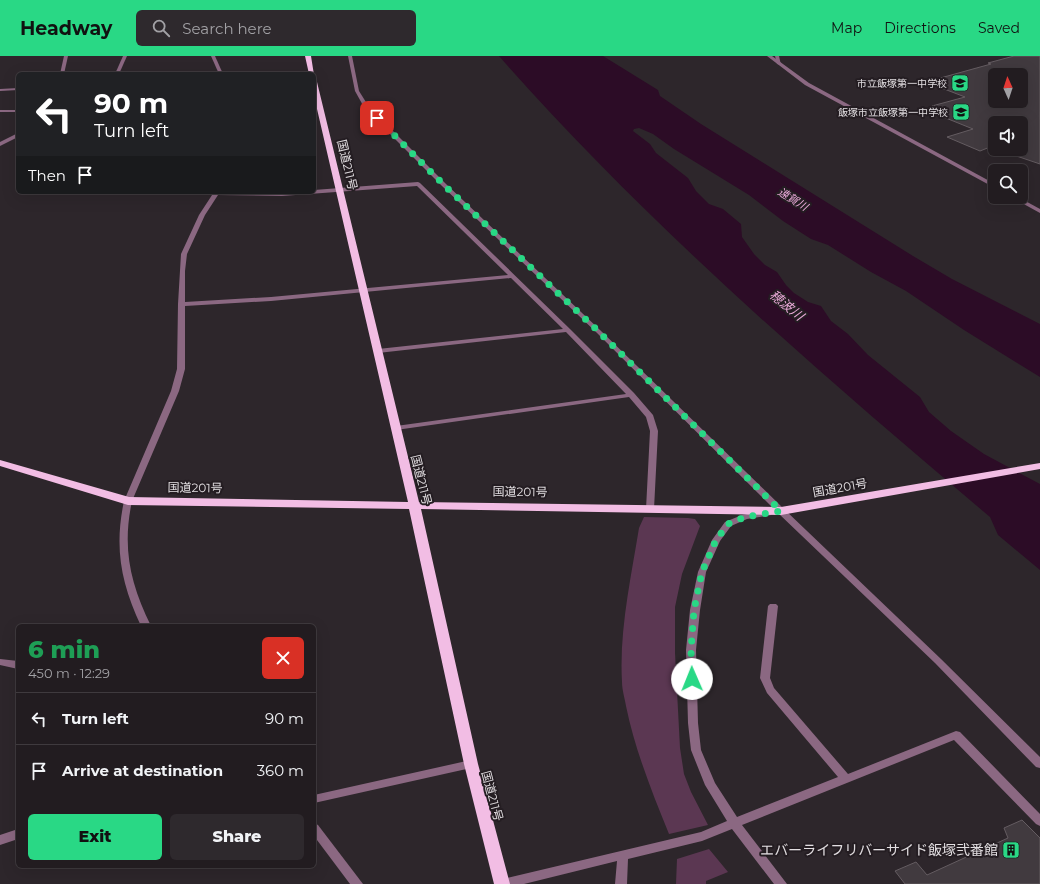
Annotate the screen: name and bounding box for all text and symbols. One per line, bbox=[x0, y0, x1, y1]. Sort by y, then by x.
search box bbox=[136, 10, 416, 46]
text: Headway bbox=[20, 17, 112, 40]
icon: search bbox=[150, 17, 172, 39]
text: Search here bbox=[182, 19, 272, 38]
text: Map bbox=[831, 19, 862, 37]
text: Directions bbox=[884, 19, 956, 37]
text: Saved bbox=[978, 19, 1020, 37]
north arrow bbox=[988, 68, 1028, 108]
map controls bbox=[988, 68, 1028, 204]
school or university icon: 市立飯塚第一中学校 bbox=[950, 73, 970, 93]
place label: 市立飯塚第一中学校 bbox=[857, 77, 947, 90]
text: 90 m bbox=[94, 86, 168, 120]
icon: left bbox=[28, 88, 80, 140]
pin bbox=[360, 101, 394, 135]
school or university icon: 飯塚市立飯塚第一中学校 bbox=[951, 102, 971, 122]
place label: 飯塚市立飯塚第一中学校 bbox=[838, 106, 948, 119]
icon: arrive bbox=[366, 107, 388, 129]
button: sound bbox=[988, 116, 1028, 156]
text: Turn left bbox=[94, 120, 169, 142]
street label: 国道211号 bbox=[334, 138, 361, 192]
icon: arrive bbox=[74, 164, 96, 186]
button: search bbox=[988, 164, 1028, 204]
text: Then bbox=[28, 166, 66, 185]
water label: 遠賀川 bbox=[775, 184, 812, 214]
water label: 穂波川 bbox=[767, 287, 809, 325]
street label: 国道211号 bbox=[408, 453, 435, 507]
street label: 国道201号 bbox=[811, 475, 868, 500]
street label: 国道201号 bbox=[167, 480, 223, 495]
street label: 国道201号 bbox=[492, 484, 548, 499]
text: 6 min bbox=[28, 635, 100, 664]
button: close bbox=[262, 637, 304, 679]
position arrow bbox=[671, 658, 713, 700]
text: 450 m · 12:29 bbox=[28, 665, 110, 681]
icon: left bbox=[28, 708, 50, 730]
text: Turn left bbox=[62, 709, 129, 728]
text: 90 m bbox=[265, 709, 304, 728]
icon: arrive bbox=[28, 760, 50, 782]
text: Arrive at destination bbox=[62, 761, 223, 780]
text: 360 m bbox=[257, 761, 304, 780]
street label: 国道211号 bbox=[479, 769, 506, 823]
button: Exit bbox=[28, 814, 162, 860]
button: Share bbox=[170, 814, 304, 860]
building icon: エバーライフリバーサイド飯塚弐番館 bbox=[1001, 840, 1021, 860]
place label: エバーライフリバーサイド飯塚弐番館 bbox=[760, 841, 998, 859]

